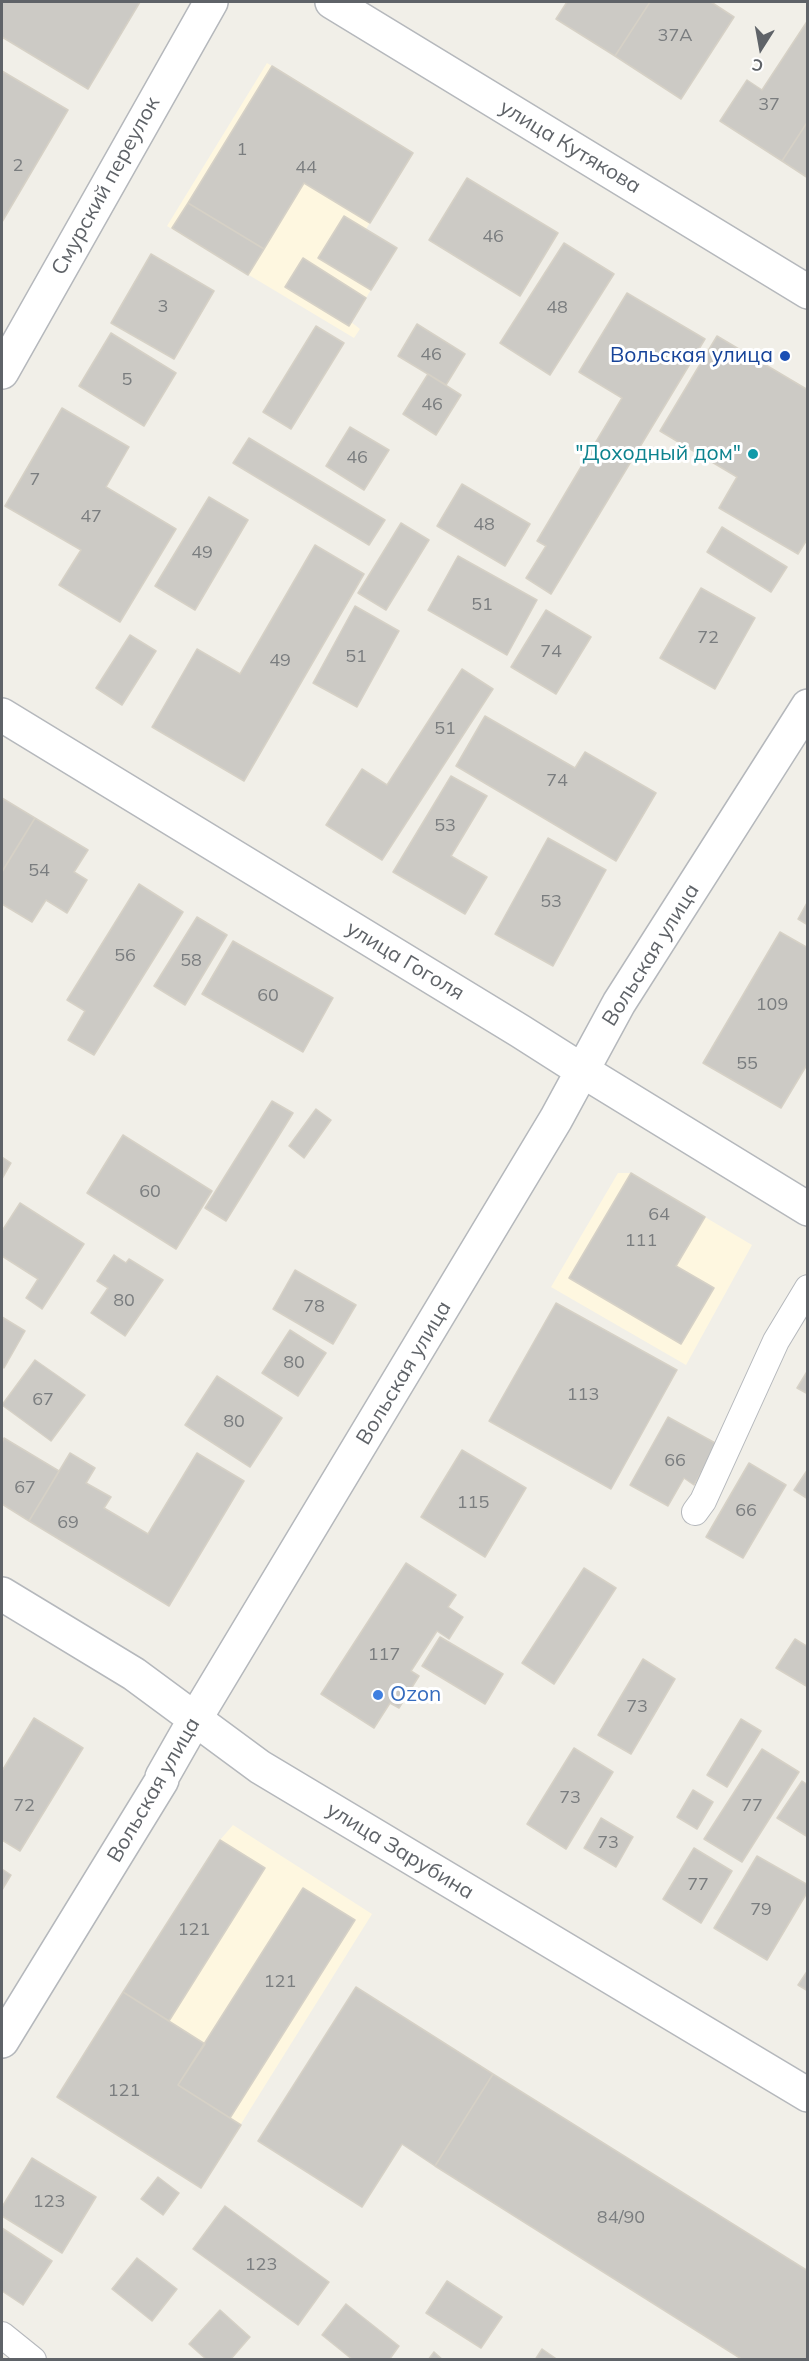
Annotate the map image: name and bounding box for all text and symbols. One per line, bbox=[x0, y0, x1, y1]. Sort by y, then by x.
north arrow bbox=[731, 18, 791, 78]
house number: 37А bbox=[658, 25, 692, 47]
text: С bbox=[750, 55, 765, 77]
street label: Смурский переулок bbox=[46, 92, 166, 280]
house number: 37 bbox=[758, 94, 780, 116]
street label: улица Кутякова bbox=[495, 95, 645, 199]
house number: 1 bbox=[237, 139, 247, 161]
house number: 2 bbox=[13, 155, 23, 177]
house number: 44 bbox=[295, 157, 317, 179]
house number: 46 bbox=[482, 226, 504, 248]
house number: 3 bbox=[158, 296, 168, 318]
house number: 48 bbox=[546, 297, 568, 319]
place label: Вольская улица bbox=[610, 343, 773, 369]
house number: 46 bbox=[420, 344, 442, 366]
marker: Вольская улица bbox=[778, 349, 792, 363]
house number: 5 bbox=[122, 369, 132, 391]
house number: 46 bbox=[421, 394, 443, 416]
place label: "Доходный дом" bbox=[575, 441, 741, 467]
house number: 46 bbox=[346, 447, 368, 469]
marker: "Доходный дом" bbox=[746, 447, 760, 461]
house number: 7 bbox=[30, 469, 40, 491]
house number: 47 bbox=[80, 506, 102, 528]
house number: 48 bbox=[473, 514, 495, 536]
house number: 49 bbox=[191, 542, 213, 564]
house number: 51 bbox=[471, 594, 493, 616]
house number: 72 bbox=[697, 627, 719, 649]
house number: 74 bbox=[540, 641, 562, 663]
house number: 51 bbox=[345, 646, 367, 668]
house number: 49 bbox=[269, 650, 291, 672]
house number: 51 bbox=[434, 718, 456, 740]
house number: 74 bbox=[546, 770, 568, 792]
house number: 53 bbox=[434, 815, 456, 837]
house number: 54 bbox=[28, 860, 50, 882]
street label: Вольская улица bbox=[597, 879, 705, 1031]
house number: 53 bbox=[540, 891, 562, 913]
street label: улица Гоголя bbox=[341, 916, 469, 1006]
house number: 56 bbox=[114, 945, 136, 967]
house number: 58 bbox=[180, 950, 202, 972]
house number: 60 bbox=[257, 985, 279, 1007]
house number: 109 bbox=[756, 994, 788, 1016]
house number: 55 bbox=[736, 1053, 758, 1075]
house number: 60 bbox=[139, 1181, 161, 1203]
house number: 64 bbox=[648, 1204, 670, 1226]
house number: 111 bbox=[625, 1230, 657, 1252]
house number: 80 bbox=[113, 1290, 135, 1312]
house number: 78 bbox=[303, 1296, 325, 1318]
street label: Вольская улица bbox=[351, 1297, 457, 1449]
house number: 80 bbox=[283, 1352, 305, 1374]
house number: 113 bbox=[567, 1384, 599, 1406]
house number: 67 bbox=[32, 1389, 54, 1411]
house number: 80 bbox=[223, 1411, 245, 1433]
house number: 66 bbox=[664, 1450, 686, 1472]
house number: 67 bbox=[14, 1477, 36, 1499]
house number: 115 bbox=[457, 1492, 489, 1514]
house number: 66 bbox=[735, 1500, 757, 1522]
house number: 69 bbox=[57, 1512, 79, 1534]
house number: 117 bbox=[368, 1644, 400, 1666]
place label: Ozon bbox=[390, 1682, 441, 1708]
marker: Ozon bbox=[371, 1688, 385, 1702]
house number: 73 bbox=[626, 1696, 648, 1718]
street label: Вольская улица bbox=[102, 1713, 206, 1867]
house number: 73 bbox=[559, 1787, 581, 1809]
house number: 72 bbox=[13, 1795, 35, 1817]
house number: 77 bbox=[741, 1795, 763, 1817]
street label: улица Зарубина bbox=[322, 1797, 478, 1905]
house number: 73 bbox=[597, 1832, 619, 1854]
house number: 77 bbox=[687, 1874, 709, 1896]
house number: 79 bbox=[750, 1899, 772, 1921]
house number: 121 bbox=[178, 1919, 210, 1941]
house number: 121 bbox=[264, 1971, 296, 1993]
house number: 121 bbox=[108, 2080, 140, 2102]
house number: 123 bbox=[33, 2191, 65, 2213]
house number: 84/90 bbox=[597, 2207, 645, 2229]
house number: 123 bbox=[245, 2254, 277, 2276]

